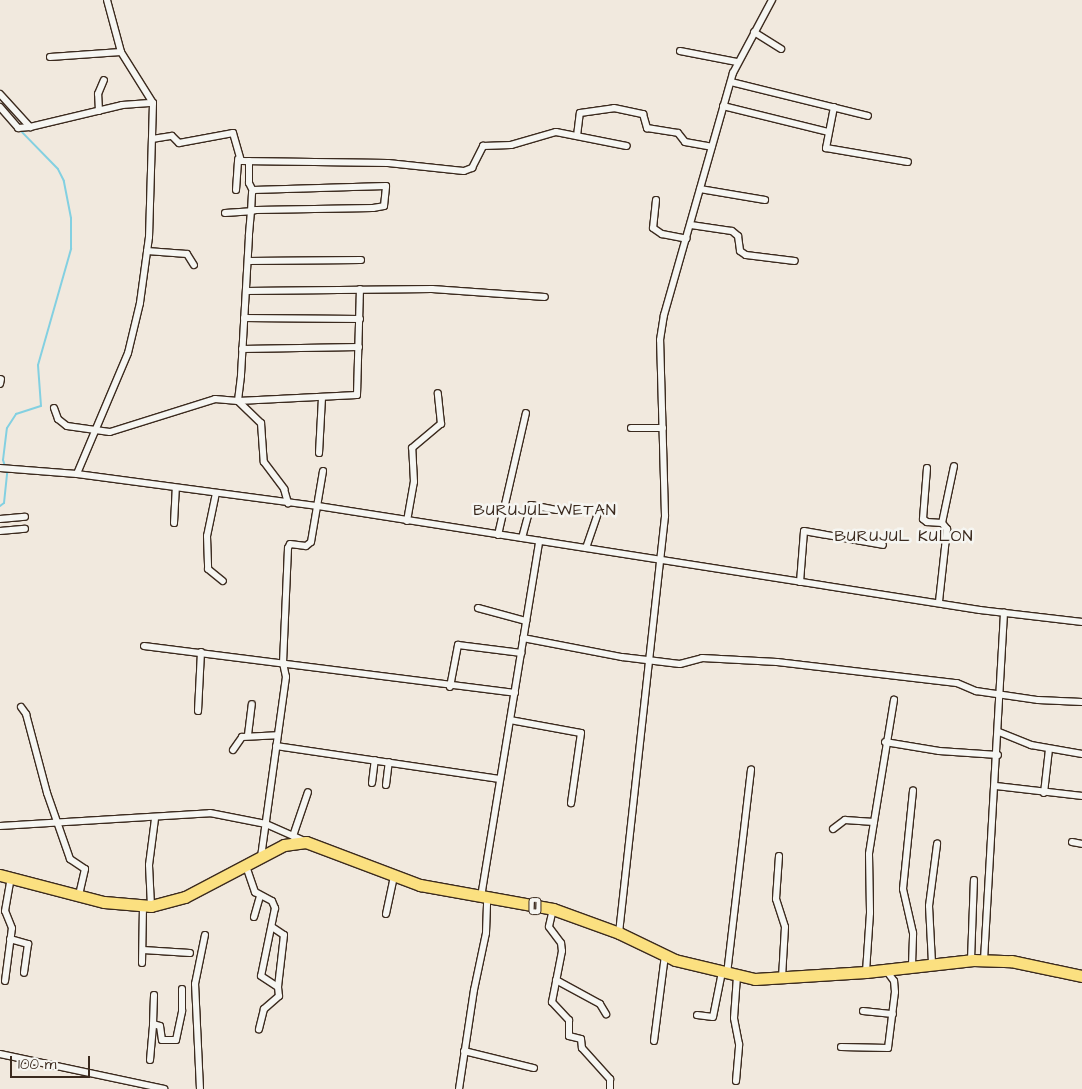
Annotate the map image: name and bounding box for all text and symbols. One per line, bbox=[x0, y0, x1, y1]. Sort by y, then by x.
district label: BURUJUL WETAN bbox=[472, 500, 618, 520]
district label: BURUJUL KULON bbox=[833, 526, 975, 546]
road number: 11 bbox=[528, 896, 542, 916]
scale bar bbox=[12, 1046, 92, 1078]
text: 100 m bbox=[18, 1054, 57, 1075]

